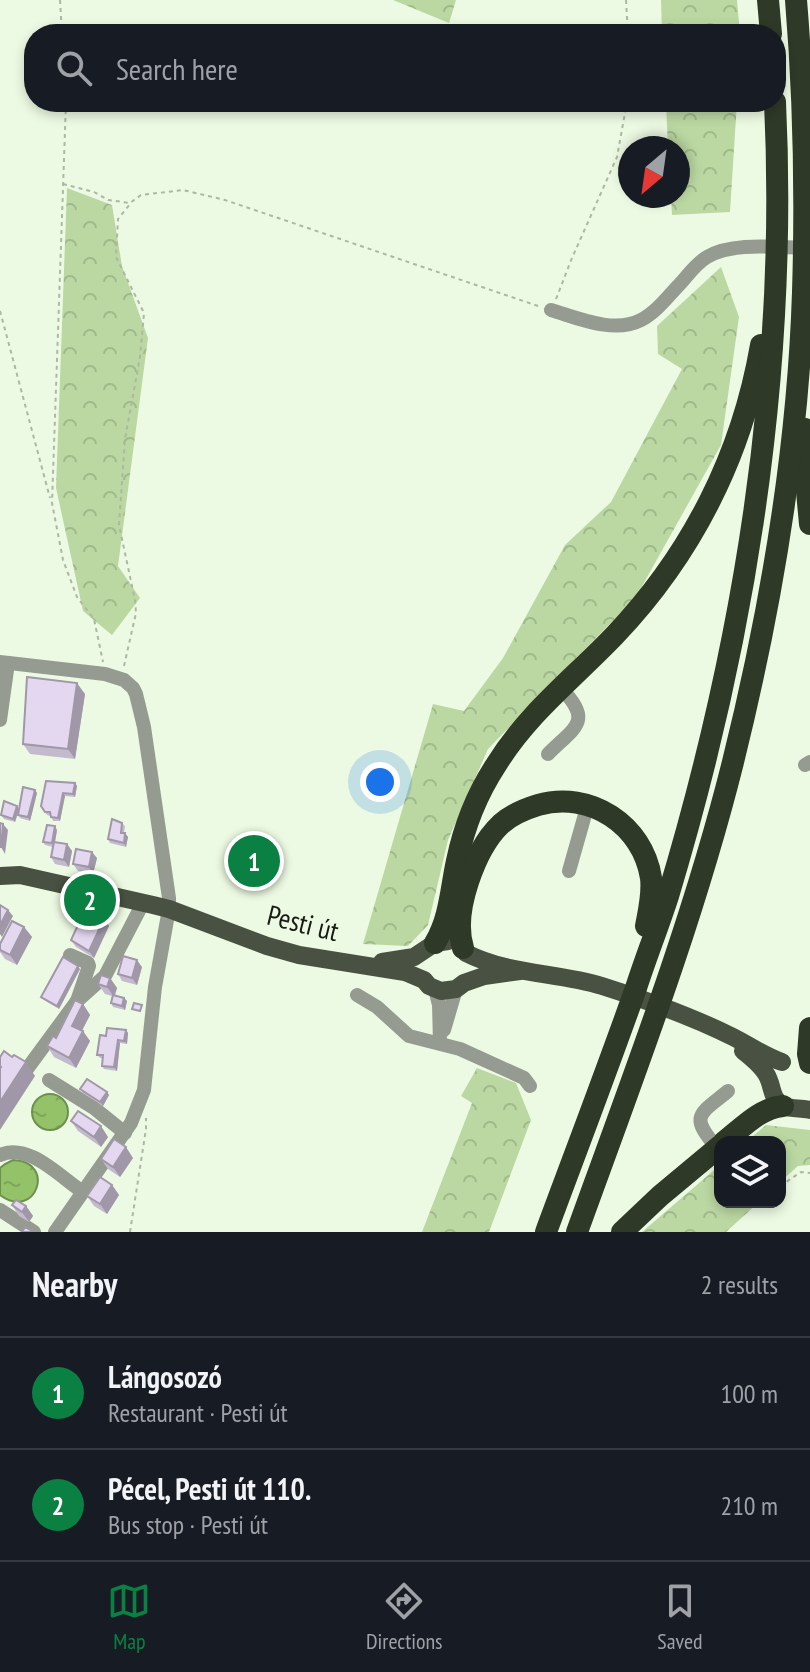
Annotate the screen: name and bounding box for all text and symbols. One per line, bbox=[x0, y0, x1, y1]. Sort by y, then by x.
search box bbox=[24, 24, 786, 112]
icon: search bbox=[52, 46, 96, 90]
text: Search here bbox=[116, 49, 238, 88]
north arrow bbox=[618, 136, 690, 208]
your location bbox=[360, 762, 400, 802]
pin: 1 bbox=[228, 831, 280, 891]
pin: 2 bbox=[64, 870, 116, 930]
street label: Pesti út bbox=[264, 896, 343, 949]
map controls bbox=[714, 1136, 786, 1208]
button: layers bbox=[714, 1136, 786, 1208]
text: Nearby bbox=[32, 1262, 117, 1306]
text: 2 results bbox=[701, 1268, 778, 1301]
text: Lángosozó bbox=[108, 1357, 222, 1396]
text: 1 bbox=[52, 1377, 64, 1410]
text: 100 m bbox=[720, 1377, 778, 1410]
text: Restaurant · Pesti út bbox=[108, 1396, 288, 1429]
text: Pécel, Pesti út 110. bbox=[108, 1469, 311, 1508]
text: 2 bbox=[52, 1489, 64, 1522]
text: 210 m bbox=[720, 1489, 778, 1522]
text: Bus stop · Pesti út bbox=[108, 1508, 268, 1541]
tab: Map bbox=[107, 1579, 151, 1655]
tab: Directions bbox=[366, 1579, 443, 1655]
tab: Saved bbox=[657, 1579, 703, 1655]

